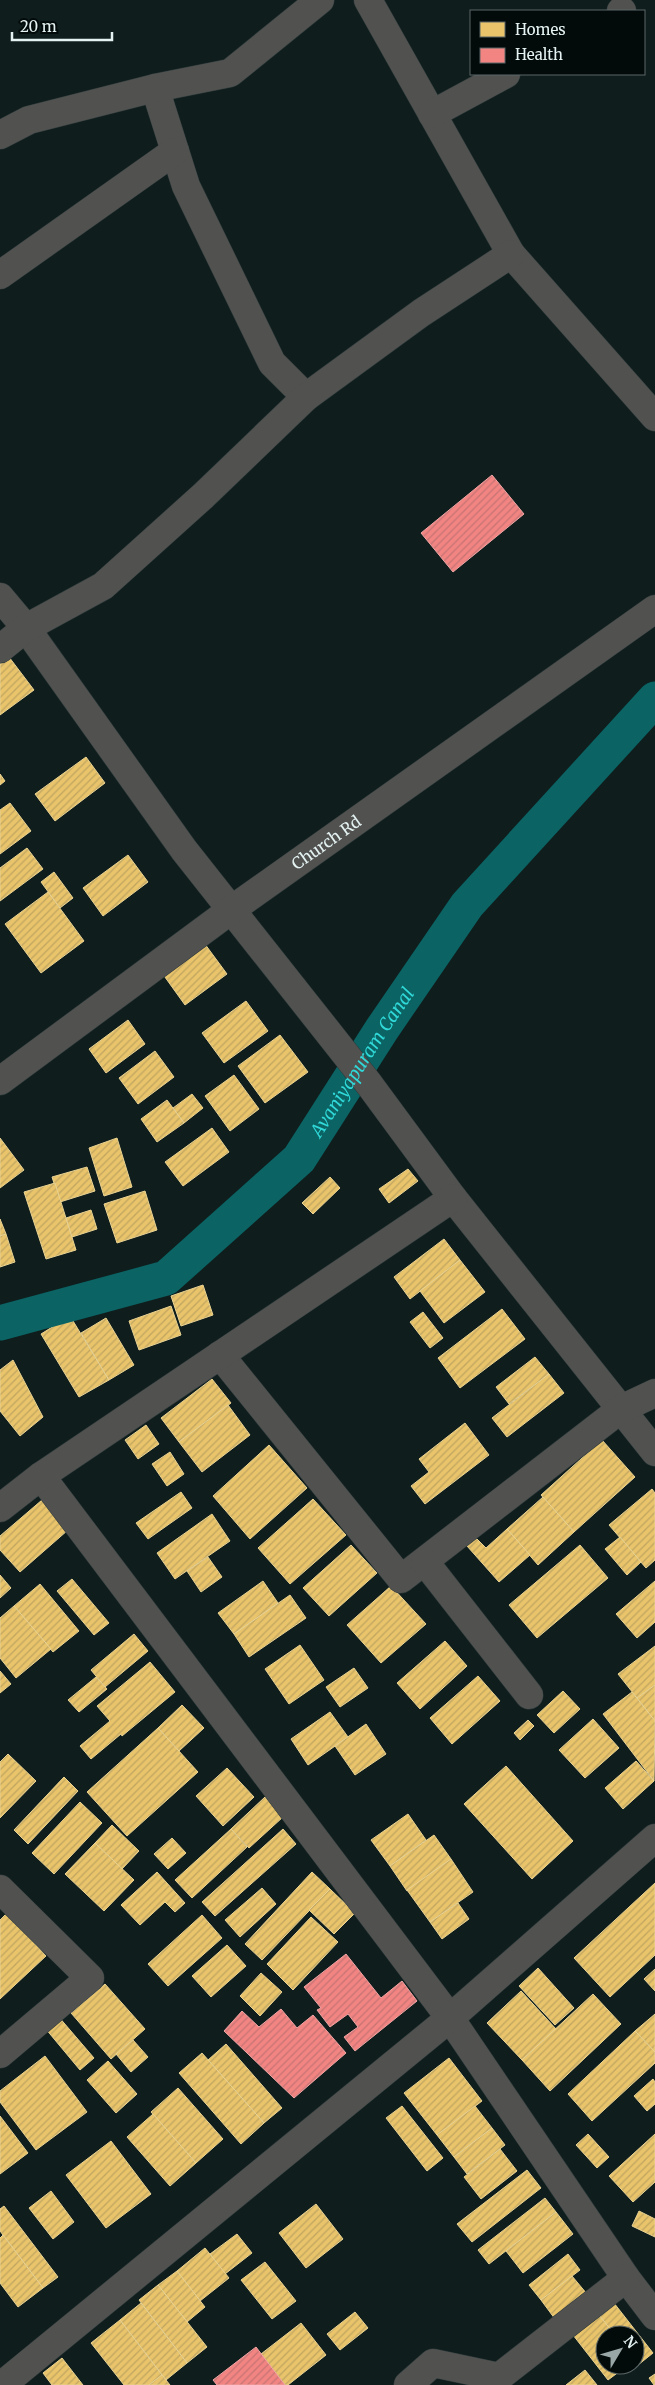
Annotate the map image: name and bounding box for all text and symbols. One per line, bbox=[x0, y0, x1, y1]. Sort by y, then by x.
scale bar bbox=[12, 10, 112, 42]
legend bbox=[470, 10, 645, 75]
text: 20 m bbox=[20, 17, 57, 36]
text: Homes bbox=[515, 20, 566, 39]
text: Health bbox=[515, 45, 563, 64]
street label: Church Rd bbox=[288, 811, 365, 874]
water label: Avaniyapuram Canal bbox=[304, 983, 419, 1143]
north arrow bbox=[595, 2325, 645, 2375]
text: N bbox=[620, 2332, 641, 2352]

